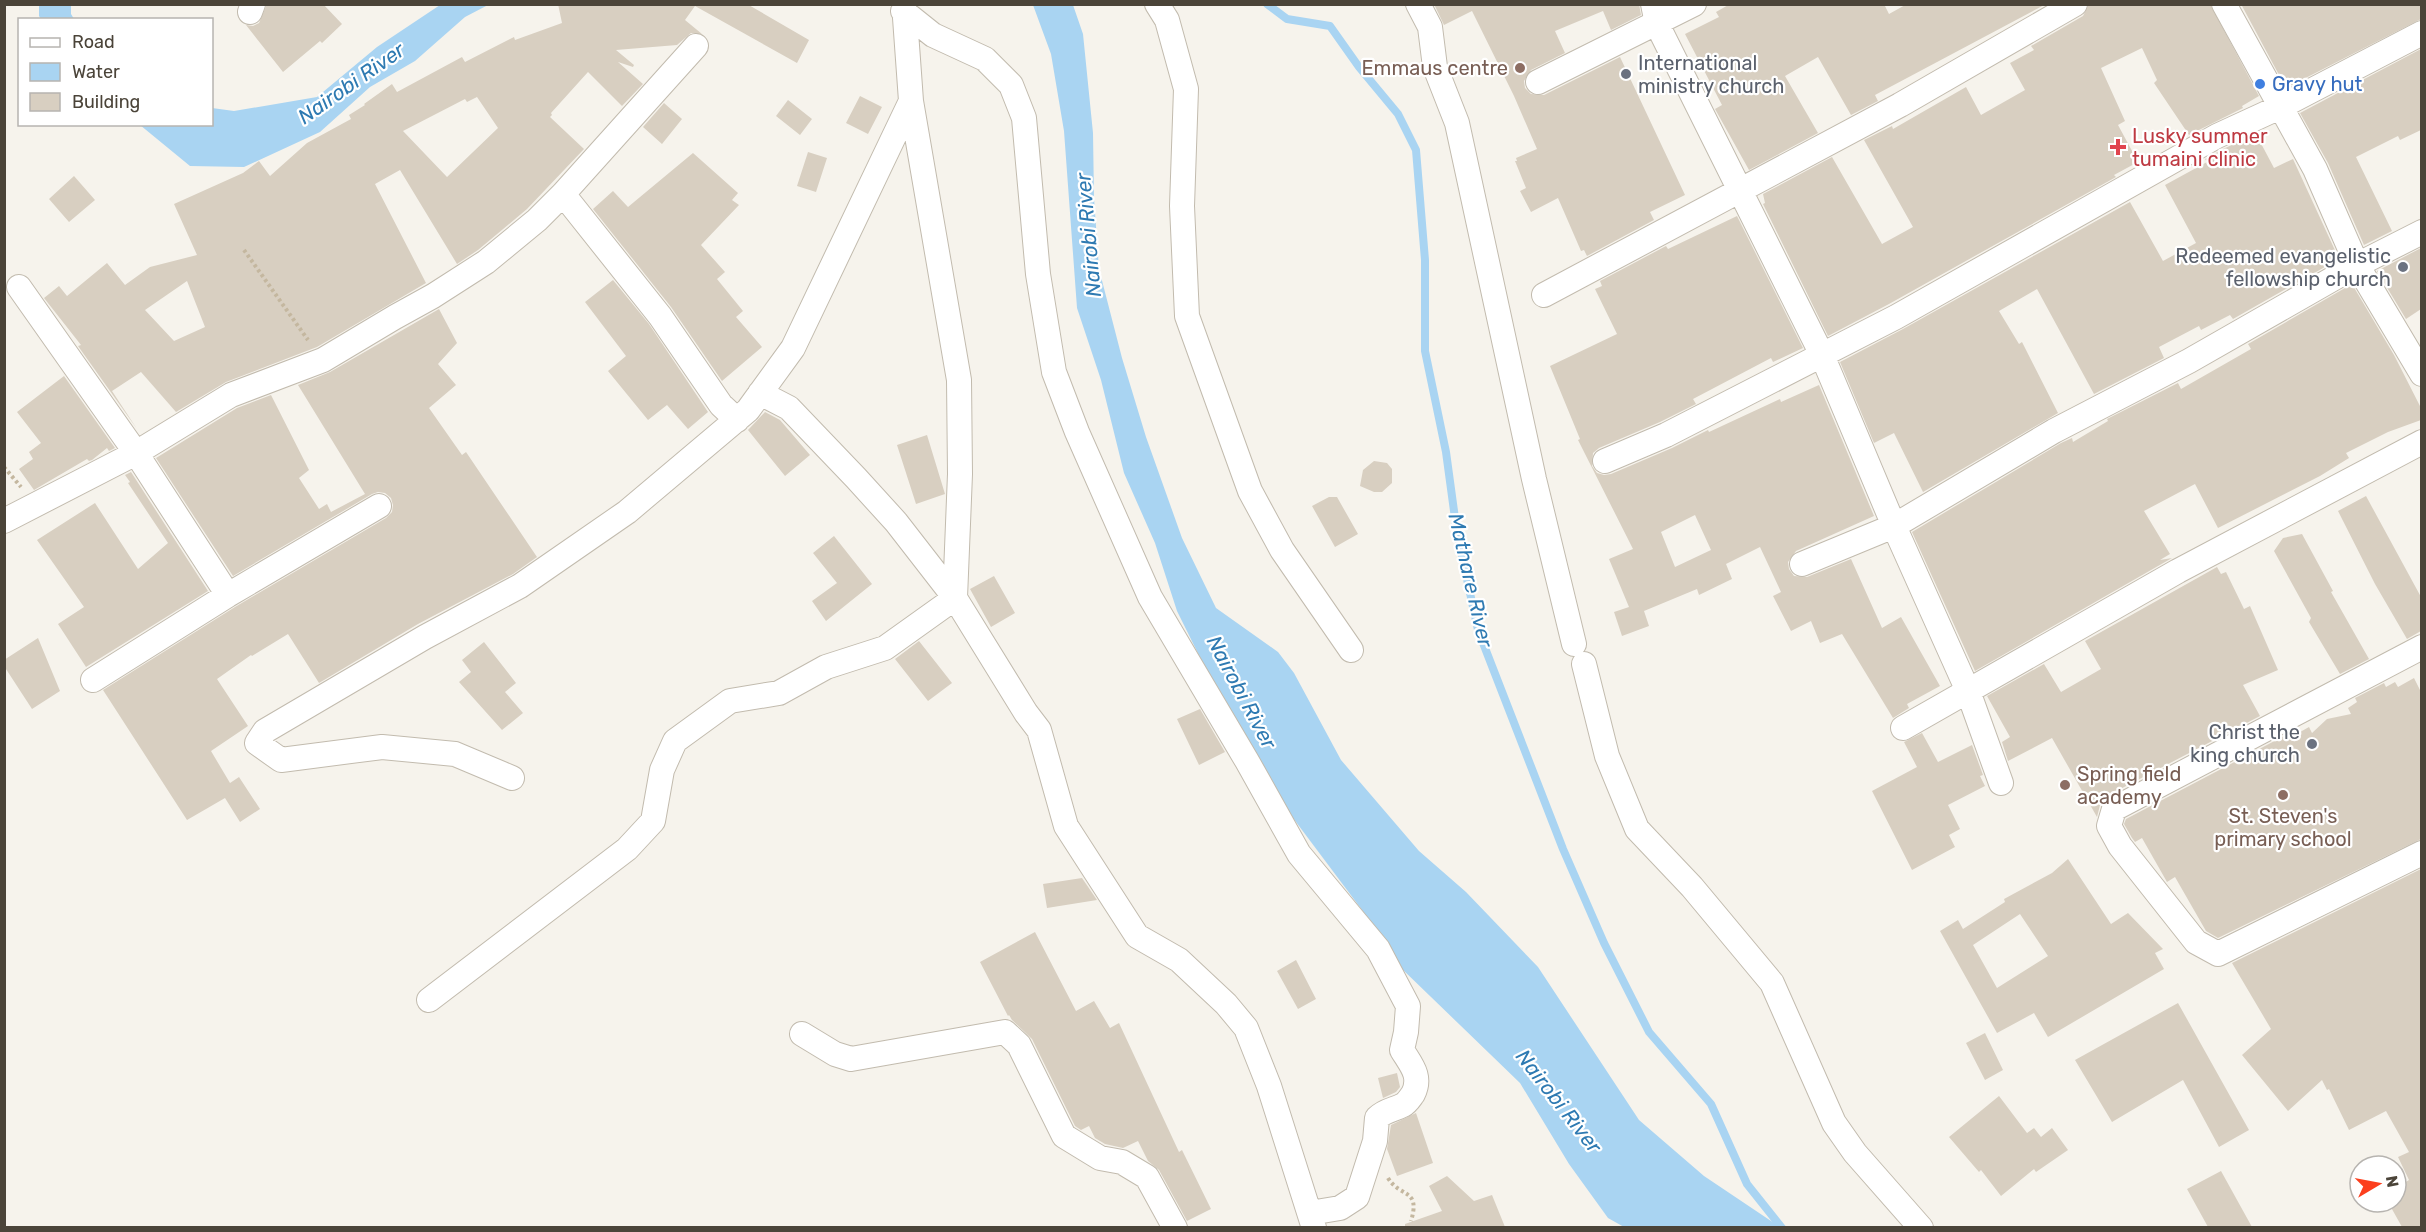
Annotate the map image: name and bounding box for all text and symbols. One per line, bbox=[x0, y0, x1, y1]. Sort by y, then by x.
legend bbox=[18, 18, 213, 126]
text: Road bbox=[72, 31, 115, 53]
water label: Nairobi River bbox=[293, 36, 410, 129]
place label: International ministry church bbox=[1638, 51, 1784, 98]
place label: Emmaus centre bbox=[1362, 56, 1508, 80]
text: Water bbox=[72, 61, 120, 83]
marker: Emmaus centre bbox=[1513, 61, 1527, 75]
marker: International ministry church bbox=[1619, 67, 1633, 81]
place label: Gravy hut bbox=[2272, 72, 2363, 96]
marker: Gravy hut bbox=[2253, 77, 2267, 91]
text: Building bbox=[72, 91, 140, 113]
place label: Lusky summer tumaini clinic bbox=[2132, 124, 2268, 171]
marker: Lusky summer tumaini clinic bbox=[2109, 138, 2127, 156]
water label: Nairobi River bbox=[1070, 171, 1106, 298]
place label: Redeemed evangelistic fellowship church bbox=[2175, 244, 2391, 291]
marker: Redeemed evangelistic fellowship church bbox=[2396, 260, 2410, 274]
water label: Mathare River bbox=[1443, 511, 1499, 650]
water label: Nairobi River bbox=[1202, 631, 1283, 754]
place label: Christ the king church bbox=[2190, 720, 2300, 767]
marker: Christ the king church bbox=[2305, 737, 2319, 751]
place label: Spring field academy bbox=[2077, 762, 2181, 809]
marker: Spring field academy bbox=[2058, 778, 2072, 792]
marker: St. Steven's primary school bbox=[2276, 788, 2290, 802]
place label: St. Steven's primary school bbox=[2214, 804, 2352, 851]
water label: Nairobi River bbox=[1511, 1044, 1608, 1159]
north arrow bbox=[2348, 1154, 2408, 1214]
text: N bbox=[2382, 1174, 2403, 1189]

